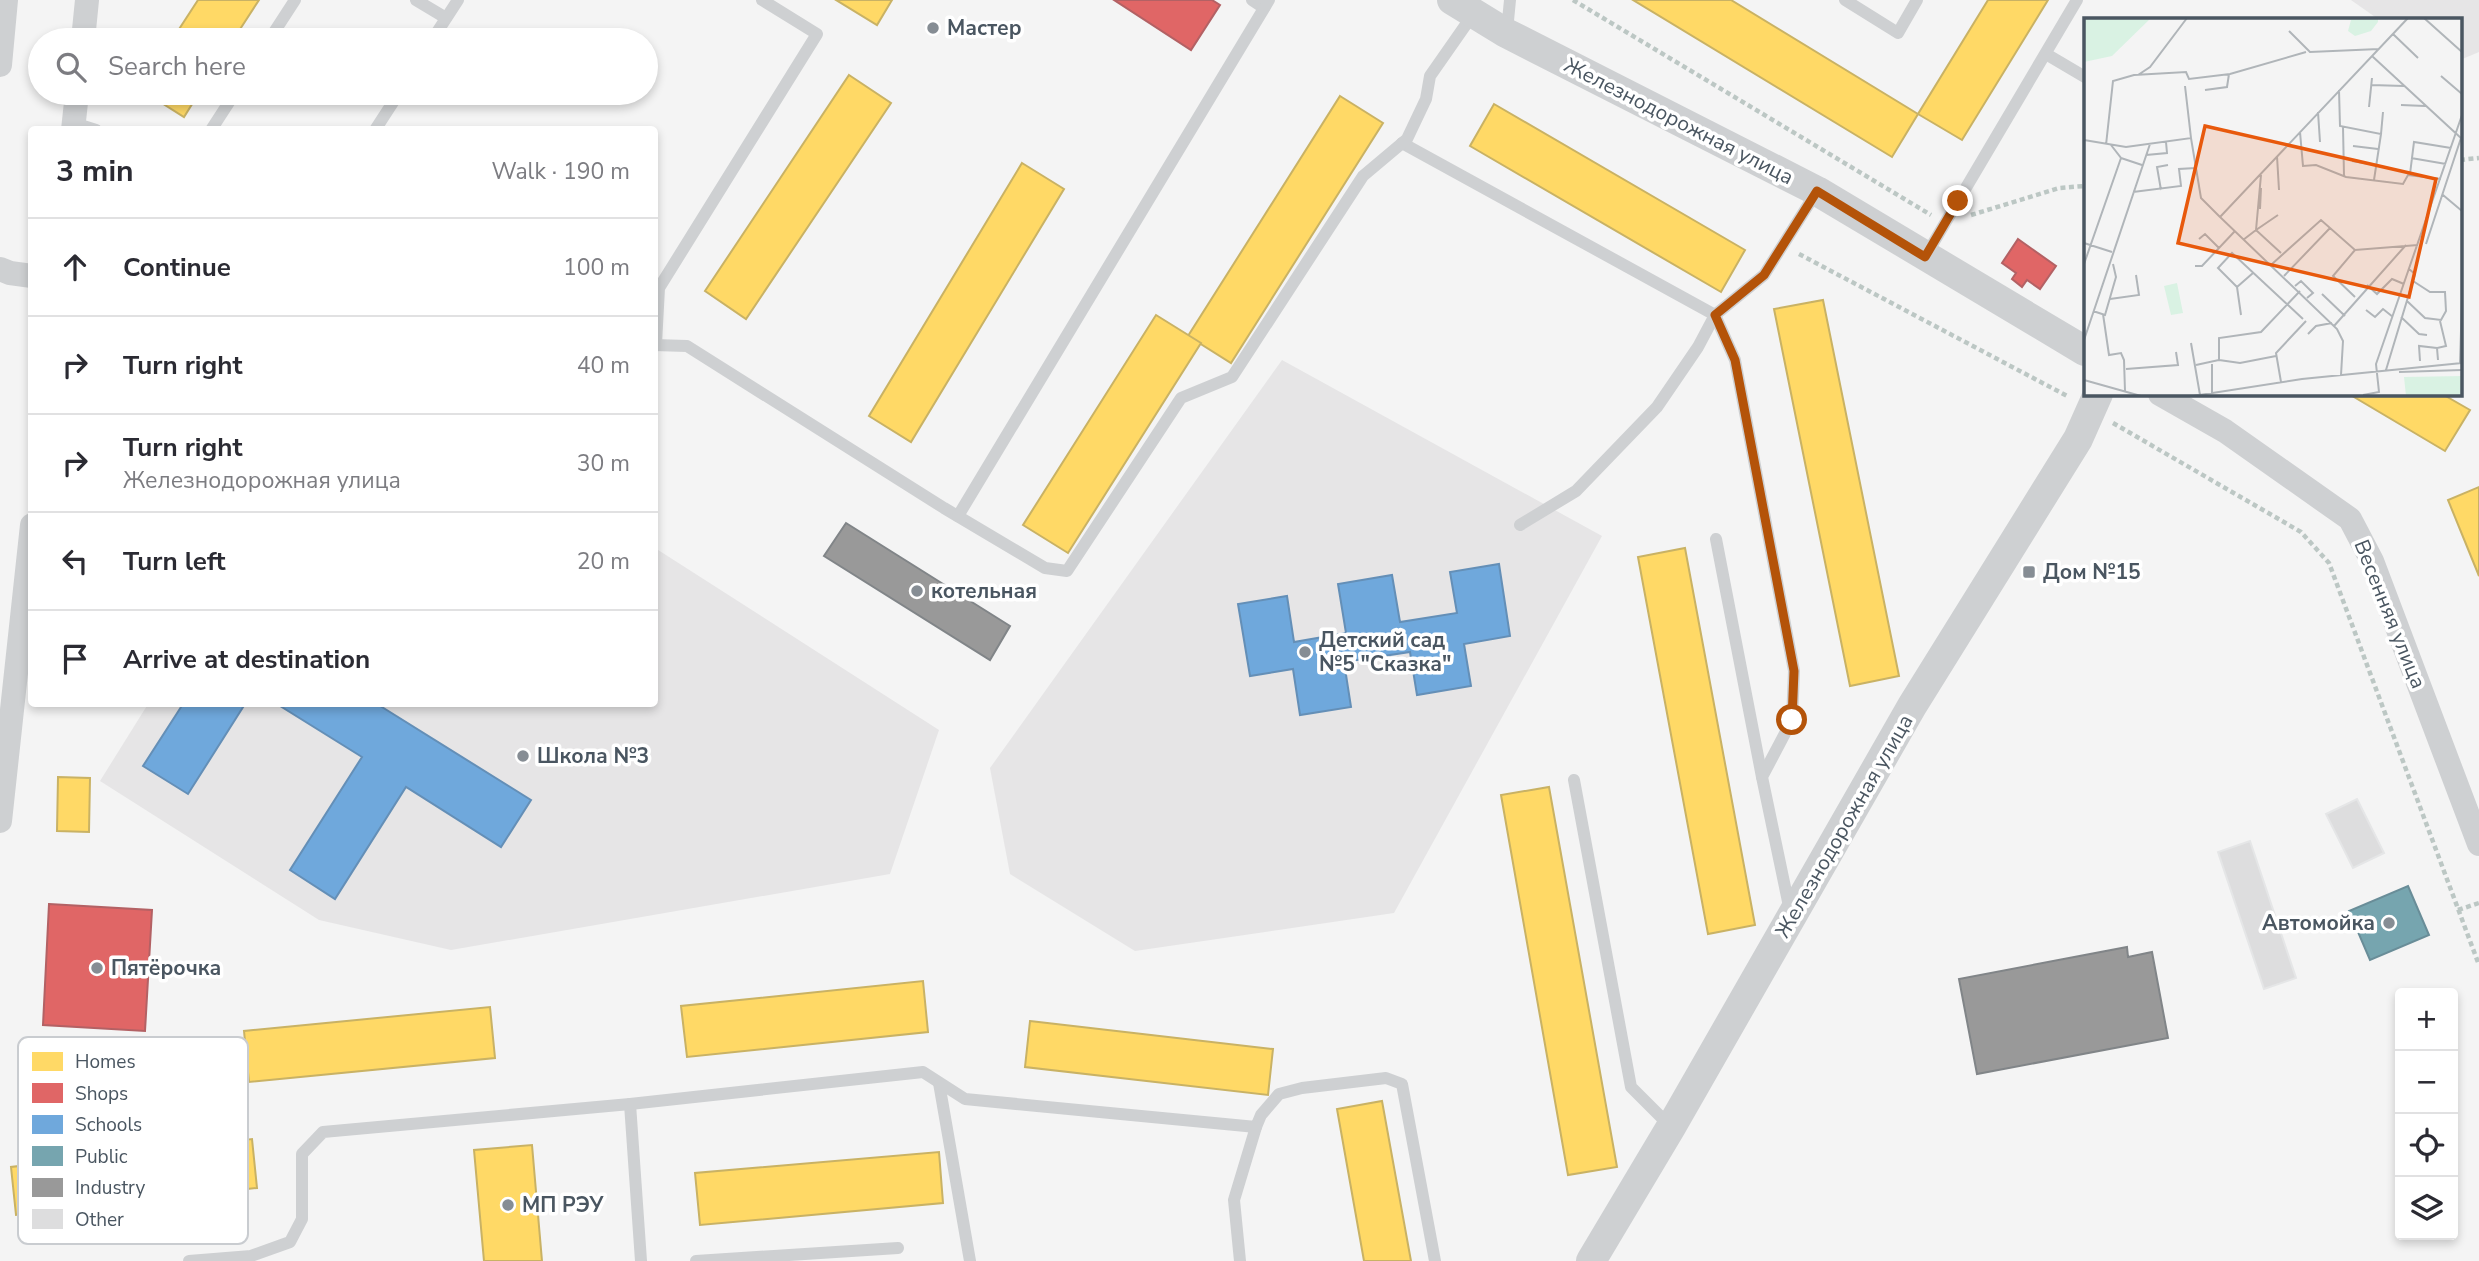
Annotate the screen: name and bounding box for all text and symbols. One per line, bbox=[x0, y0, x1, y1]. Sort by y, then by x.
place label: Мастер bbox=[947, 14, 1022, 42]
inset map bbox=[2084, 18, 2462, 396]
marker: Мастер bbox=[925, 20, 941, 36]
search box bbox=[28, 28, 658, 105]
icon: search bbox=[52, 48, 90, 86]
text: Search here bbox=[108, 49, 246, 84]
street label: Железнодорожная улица bbox=[1560, 51, 1798, 191]
text: 3 min bbox=[56, 151, 134, 192]
text: Walk · 190 m bbox=[491, 156, 630, 187]
route end bbox=[1942, 185, 1973, 216]
icon: ahead bbox=[56, 248, 94, 286]
text: Continue bbox=[123, 250, 231, 285]
text: 100 m bbox=[563, 252, 630, 283]
icon: right bbox=[56, 346, 94, 384]
text: Turn right bbox=[123, 348, 242, 383]
text: 40 m bbox=[577, 350, 630, 381]
text: Turn right bbox=[123, 430, 242, 465]
icon: right bbox=[56, 444, 94, 482]
text: 30 m bbox=[577, 448, 630, 479]
text: Железнодорожная улица bbox=[123, 465, 401, 496]
street label: Весенняя улица bbox=[2347, 535, 2433, 693]
icon: left bbox=[56, 542, 94, 580]
text: Turn left bbox=[123, 544, 226, 579]
text: 20 m bbox=[577, 546, 630, 577]
place label: Дом №15 bbox=[2043, 558, 2141, 586]
marker: Дом №15 bbox=[2021, 564, 2037, 580]
place label: котельная bbox=[931, 577, 1037, 605]
marker: котельная bbox=[909, 583, 925, 599]
place label: Детский сад №5 "Сказка" bbox=[1319, 626, 1451, 678]
icon: arrive bbox=[56, 640, 94, 678]
text: Arrive at destination bbox=[123, 642, 370, 677]
marker: Детский сад №5 "Сказка" bbox=[1297, 644, 1313, 660]
route start bbox=[1776, 704, 1807, 735]
street label: Железнодорожная улица bbox=[1768, 709, 1920, 943]
place label: Школа №3 bbox=[537, 742, 649, 770]
marker: Школа №3 bbox=[515, 748, 531, 764]
place label: Автомойка bbox=[2262, 909, 2375, 937]
marker: Автомойка bbox=[2381, 915, 2397, 931]
place label: Пятёрочка bbox=[111, 954, 221, 982]
marker: Пятёрочка bbox=[89, 960, 105, 976]
map controls bbox=[2395, 988, 2458, 1240]
button: + bbox=[2395, 988, 2458, 1051]
legend bbox=[18, 1037, 248, 1244]
text: Homes bbox=[75, 1049, 136, 1075]
button: − bbox=[2395, 1051, 2458, 1114]
text: Shops bbox=[75, 1081, 128, 1107]
text: Schools bbox=[75, 1112, 142, 1138]
button: locate bbox=[2395, 1114, 2458, 1177]
text: Public bbox=[75, 1144, 128, 1170]
text: Industry bbox=[75, 1175, 145, 1201]
button: layers bbox=[2395, 1177, 2458, 1240]
place label: МП РЭУ bbox=[522, 1191, 605, 1219]
marker: МП РЭУ bbox=[500, 1197, 516, 1213]
text: Other bbox=[75, 1207, 124, 1233]

